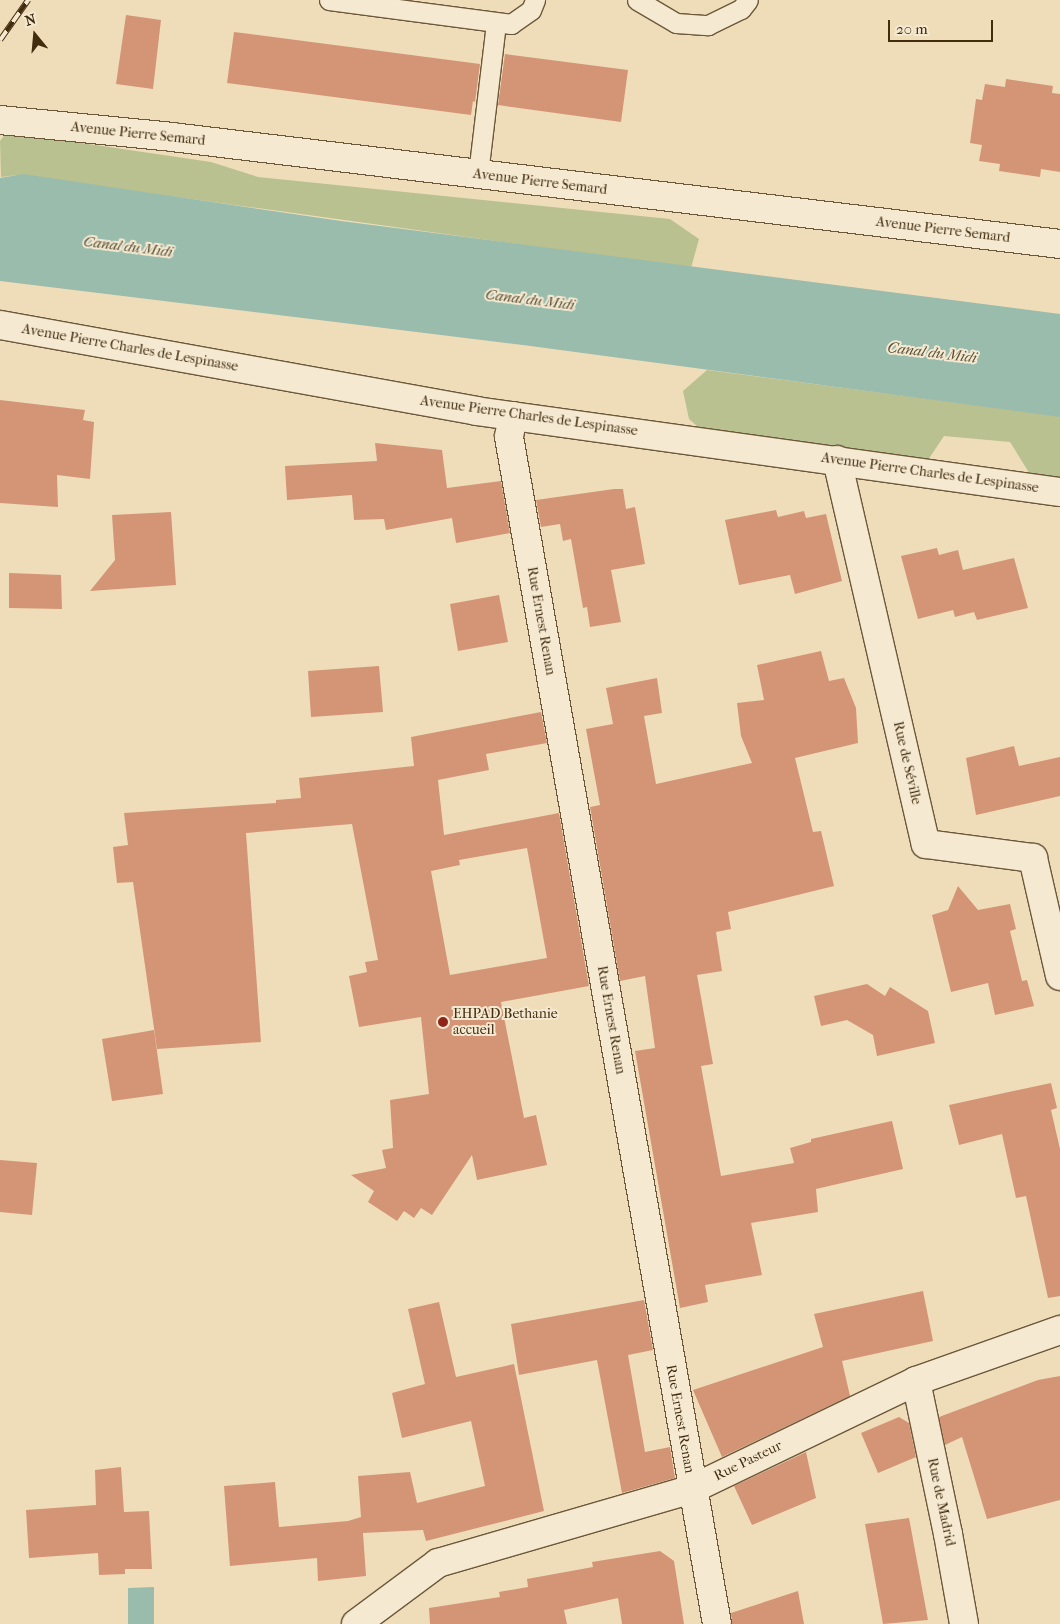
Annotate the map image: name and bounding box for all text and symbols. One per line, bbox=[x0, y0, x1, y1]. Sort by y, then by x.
north arrow bbox=[10, 10, 60, 60]
text: N bbox=[23, 10, 38, 30]
scale bar bbox=[890, 10, 995, 42]
text: 20 m bbox=[896, 20, 928, 38]
street label: Avenue Pierre Semard bbox=[70, 119, 206, 149]
street label: Avenue Pierre Semard bbox=[472, 165, 608, 199]
street label: Avenue Pierre Semard bbox=[875, 213, 1011, 247]
water label: Canal du Midi bbox=[82, 233, 174, 261]
water label: Canal du Midi bbox=[484, 286, 576, 314]
street label: Avenue Pierre Charles de Lespinasse bbox=[20, 321, 240, 375]
water label: Canal du Midi bbox=[886, 339, 978, 367]
street label: Avenue Pierre Charles de Lespinasse bbox=[419, 392, 639, 440]
street label: Avenue Pierre Charles de Lespinasse bbox=[820, 449, 1040, 497]
street label: Rue Ernest Renan bbox=[523, 565, 559, 677]
street label: Rue de Séville bbox=[889, 720, 925, 806]
street label: Rue Ernest Renan bbox=[593, 964, 629, 1076]
place label: EHPAD Bethanie accueil bbox=[453, 1006, 558, 1038]
marker: EHPAD Bethanie accueil bbox=[437, 1016, 449, 1028]
street label: Rue Ernest Renan bbox=[662, 1363, 698, 1475]
street label: Rue Pasteur bbox=[711, 1437, 785, 1485]
street label: Rue de Madrid bbox=[923, 1456, 959, 1548]

